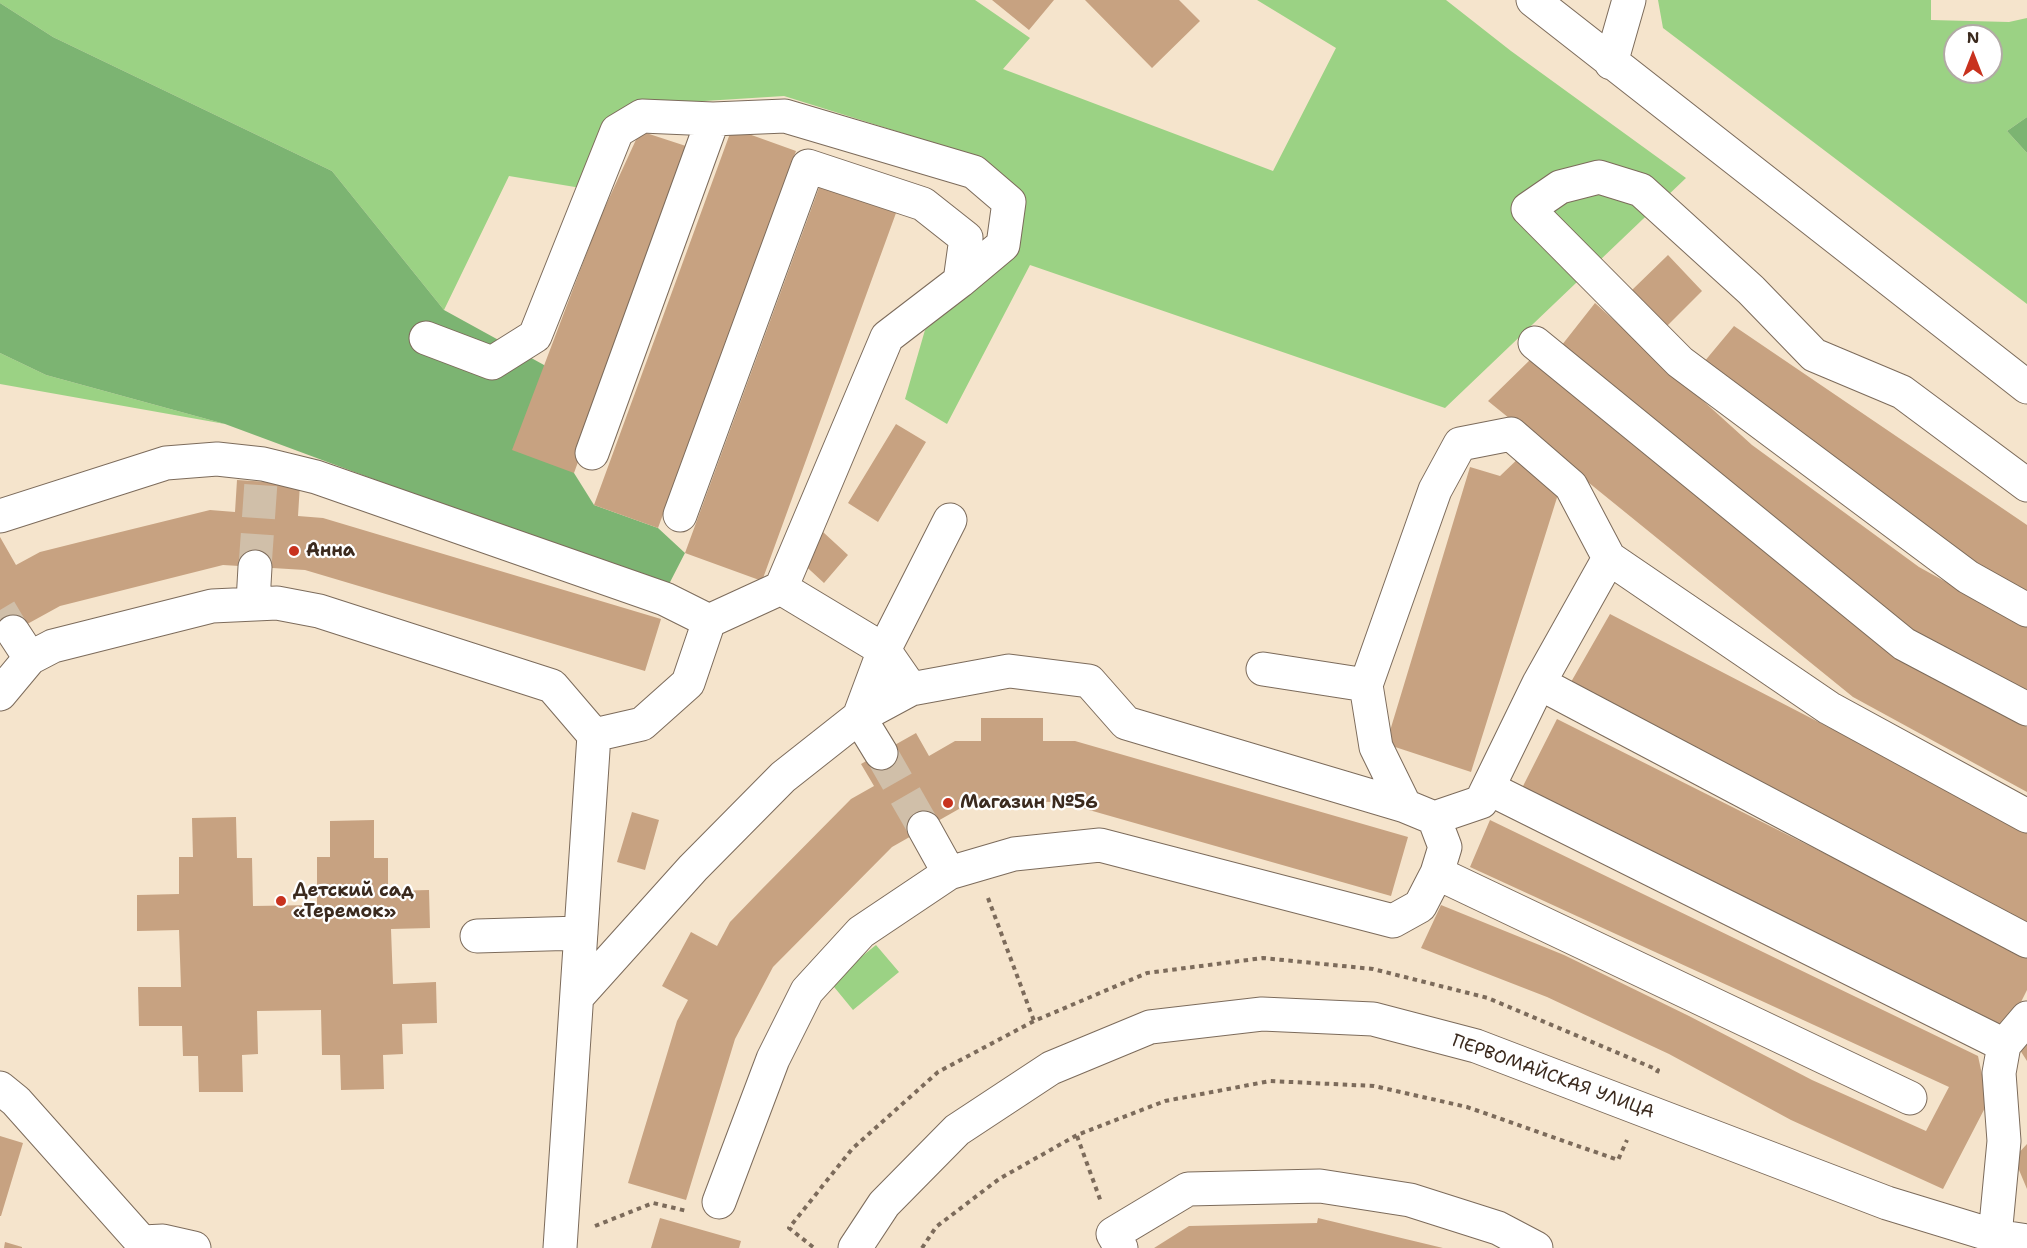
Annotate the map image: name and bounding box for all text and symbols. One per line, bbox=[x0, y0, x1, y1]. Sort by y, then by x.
north arrow bbox=[1943, 24, 2003, 84]
text: N bbox=[1967, 27, 1979, 48]
place label: Анна bbox=[306, 540, 355, 562]
marker: Анна bbox=[287, 544, 301, 558]
place label: Магазин №56 bbox=[960, 792, 1098, 814]
marker: Магазин №56 bbox=[941, 796, 955, 810]
place label: Детский сад «Теремок» bbox=[293, 880, 414, 922]
marker: Детский сад «Теремок» bbox=[274, 894, 288, 908]
street label: ПЕРВОМАЙСКАЯ УЛИЦА bbox=[1449, 1030, 1657, 1124]

